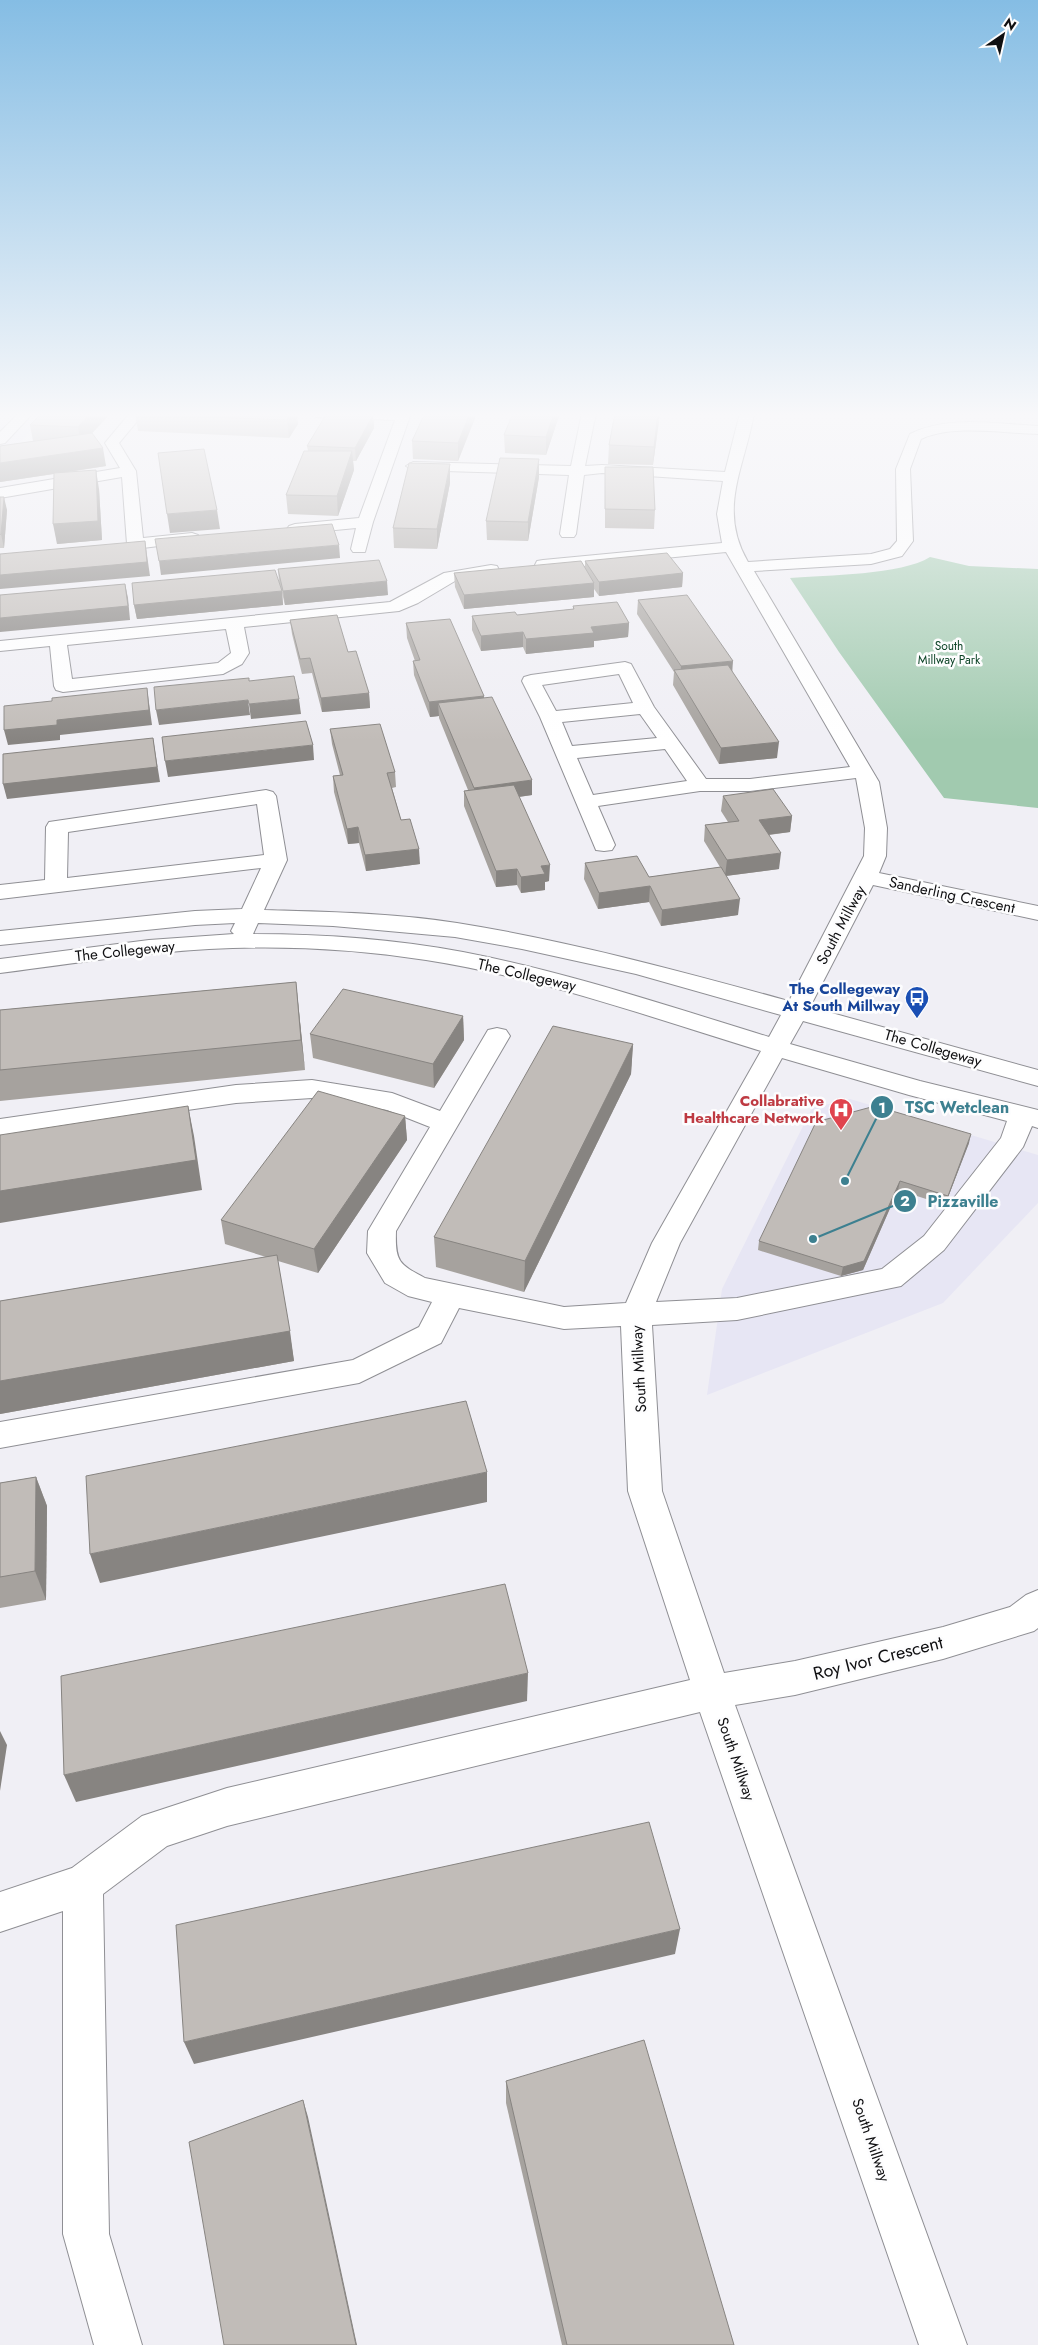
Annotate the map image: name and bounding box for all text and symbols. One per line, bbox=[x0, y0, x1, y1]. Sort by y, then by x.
north arrow bbox=[978, 10, 1028, 60]
text: N bbox=[1000, 13, 1020, 36]
park label: South Millway Park bbox=[918, 637, 981, 669]
street label: Sanderling Crescent bbox=[887, 871, 1017, 919]
street label: South Millway bbox=[811, 881, 871, 969]
street label: The Collegeway bbox=[74, 935, 176, 967]
street label: The Collegeway bbox=[476, 953, 579, 997]
place label: The Collegeway At South Millway bbox=[781, 978, 900, 1017]
bus stop icon: The Collegeway At South Millway bbox=[904, 985, 930, 1019]
street label: The Collegeway bbox=[882, 1024, 985, 1072]
place label: Collabrative Healthcare Network bbox=[684, 1090, 824, 1129]
callout: TSC Wetclean bbox=[870, 1092, 1019, 1123]
text: TSC Wetclean bbox=[905, 1096, 1009, 1119]
hospital icon: Collabrative Healthcare Network bbox=[828, 1097, 854, 1131]
text: 1 bbox=[878, 1097, 886, 1119]
callout: Pizzaville bbox=[892, 1186, 1008, 1217]
text: 2 bbox=[900, 1190, 910, 1212]
text: Pizzaville bbox=[928, 1190, 998, 1213]
street label: South Millway bbox=[626, 1325, 652, 1413]
street label: Roy Ivor Crescent bbox=[810, 1629, 946, 1687]
street label: South Millway bbox=[711, 1714, 761, 1804]
street label: South Millway bbox=[846, 2095, 896, 2185]

